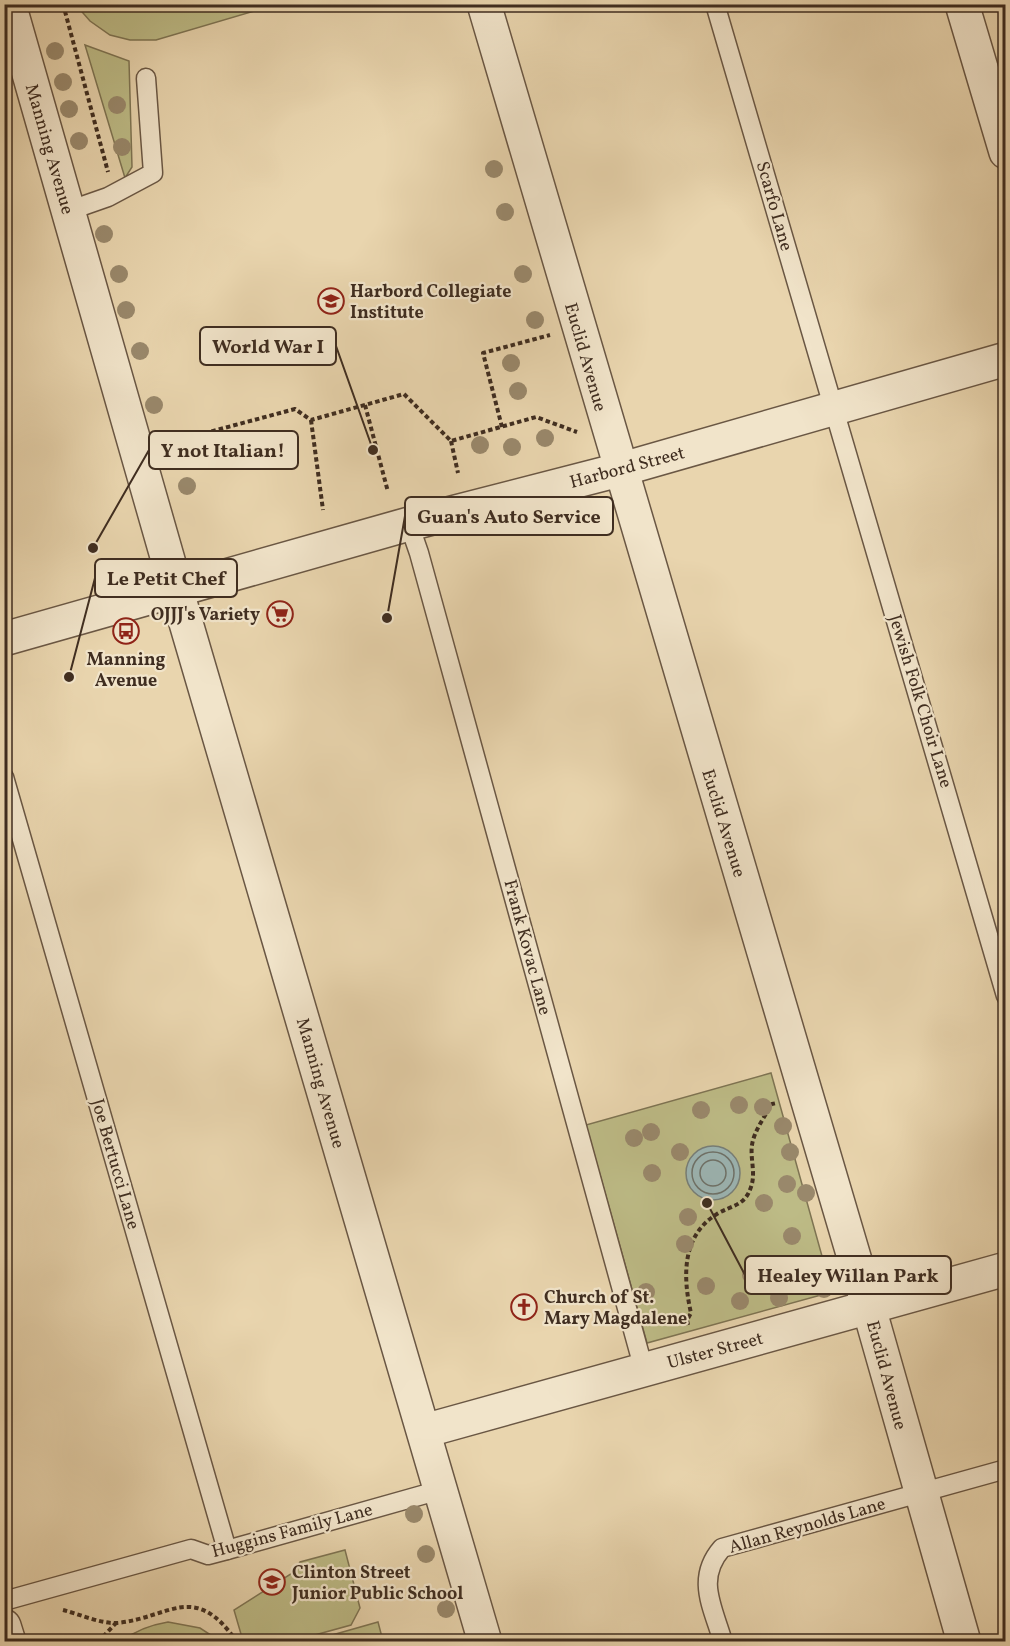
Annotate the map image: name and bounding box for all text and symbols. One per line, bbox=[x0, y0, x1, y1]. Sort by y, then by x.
street label: Manning Avenue bbox=[18, 81, 79, 218]
street label: Scarfo Lane bbox=[749, 159, 798, 254]
place label: Harbord Collegiate Institute bbox=[350, 280, 511, 326]
school or university icon: Harbord Collegiate Institute bbox=[316, 286, 346, 316]
street label: Euclid Avenue bbox=[557, 300, 612, 415]
callout: World War I bbox=[200, 327, 336, 365]
text: World War I bbox=[212, 334, 324, 362]
callout: Y not Italian! bbox=[149, 431, 298, 469]
text: Y not Italian! bbox=[161, 438, 285, 466]
street label: Harbord Street bbox=[567, 441, 688, 496]
callout: Guan's Auto Service bbox=[405, 497, 613, 535]
text: Guan's Auto Service bbox=[417, 504, 601, 532]
callout: Le Petit Chef bbox=[95, 559, 237, 597]
text: Le Petit Chef bbox=[107, 566, 227, 594]
supermarket icon: OJJJ's Variety bbox=[265, 599, 295, 629]
place label: OJJJ's Variety bbox=[151, 603, 260, 628]
street label: Jewish Folk Choir Lane bbox=[881, 612, 958, 791]
bus stop icon: Manning Avenue bbox=[111, 616, 141, 646]
place label: Manning Avenue bbox=[86, 648, 166, 694]
street label: Euclid Avenue bbox=[694, 766, 751, 881]
street label: Frank Kovac Lane bbox=[496, 877, 557, 1018]
street label: Manning Avenue bbox=[289, 1015, 350, 1152]
street label: Joe Bertucci Lane bbox=[84, 1096, 145, 1233]
callout: Healey Willan Park bbox=[745, 1256, 951, 1294]
text: Healey Willan Park bbox=[757, 1263, 939, 1291]
place label: Church of St. Mary Magdalene bbox=[544, 1286, 687, 1332]
church icon: Church of St. Mary Magdalene bbox=[509, 1292, 539, 1322]
street label: Euclid Avenue bbox=[859, 1318, 912, 1433]
street label: Ulster Street bbox=[665, 1327, 766, 1376]
street label: Allan Reynolds Lane bbox=[726, 1492, 889, 1561]
street label: Huggins Family Lane bbox=[209, 1498, 376, 1565]
place label: Clinton Street Junior Public School bbox=[291, 1561, 463, 1607]
school or university icon: Clinton Street Junior Public School bbox=[257, 1567, 287, 1597]

